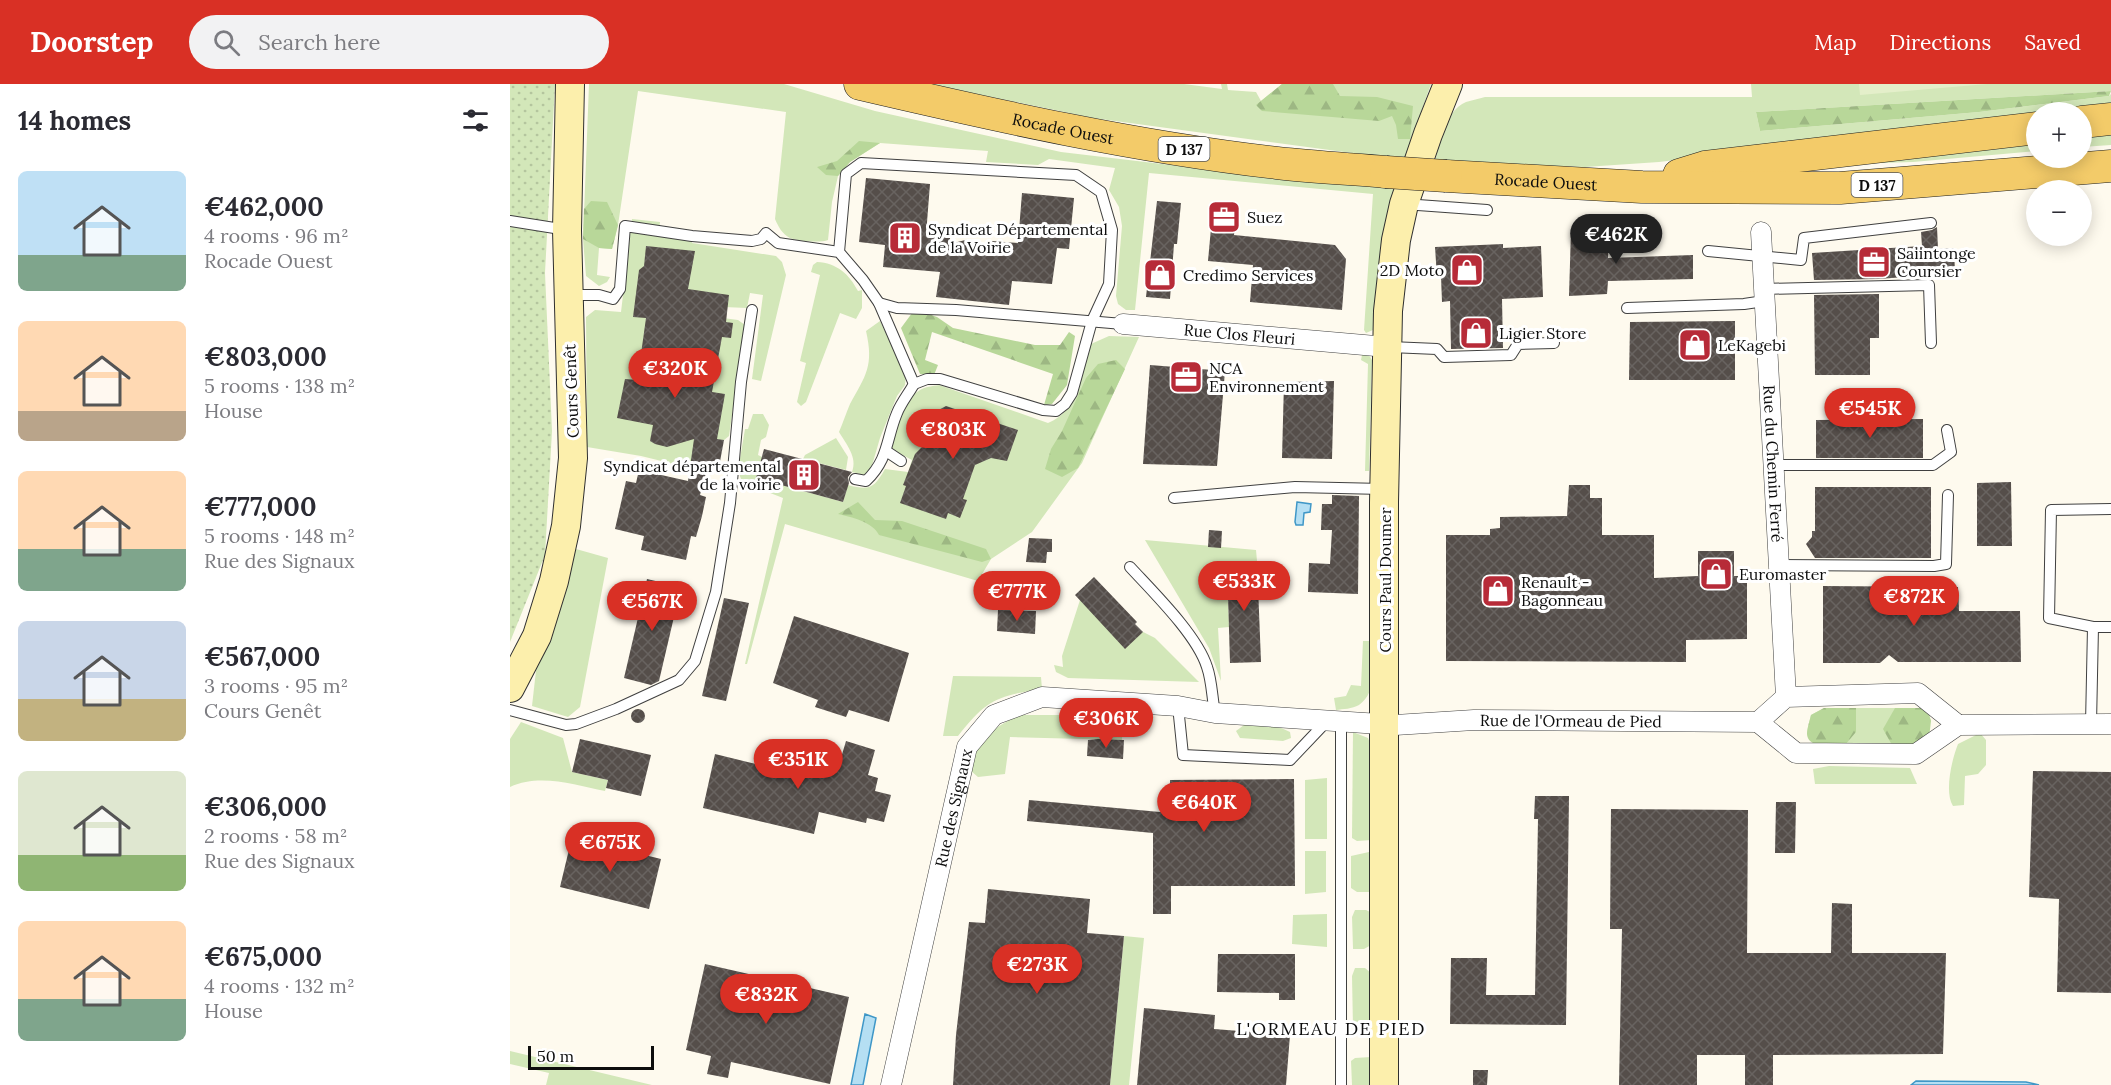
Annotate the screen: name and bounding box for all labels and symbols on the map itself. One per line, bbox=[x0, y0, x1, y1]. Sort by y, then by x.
street label: Rocade Ouest bbox=[1011, 109, 1116, 148]
road number: D 137 bbox=[1158, 137, 1210, 161]
street label: Rocade Ouest bbox=[1494, 169, 1599, 195]
road number: D 137 bbox=[1852, 173, 1902, 197]
office icon: Suez bbox=[1206, 199, 1242, 235]
place label: Suez bbox=[1247, 207, 1282, 227]
pin: €462K bbox=[1574, 214, 1658, 265]
place label: Syndicat Départemental de la Voirie bbox=[928, 219, 1108, 257]
building icon: Syndicat Départemental de la Voirie bbox=[887, 220, 923, 256]
place label: Saiintonge Coursier bbox=[1897, 243, 1976, 281]
office icon: Saiintonge Coursier bbox=[1856, 244, 1892, 280]
shop icon: 2D Moto bbox=[1449, 252, 1485, 288]
shop icon: Credimo Services bbox=[1142, 257, 1178, 293]
place label: 2D Moto bbox=[1380, 260, 1444, 280]
place label: Credimo Services bbox=[1183, 265, 1313, 285]
shop icon: Ligier Store bbox=[1458, 315, 1494, 351]
street label: Rue Clos Fleuri bbox=[1183, 319, 1296, 349]
place label: Ligier Store bbox=[1499, 323, 1587, 343]
shop icon: LeKagebi bbox=[1677, 327, 1713, 363]
place label: LeKagebi bbox=[1718, 335, 1786, 355]
street label: Cours Genêt bbox=[559, 343, 583, 438]
pin: €320K bbox=[633, 348, 717, 399]
place label: NCA Environnement bbox=[1209, 358, 1325, 396]
office icon: NCA Environnement bbox=[1168, 359, 1204, 395]
street label: Rue du Chemin Ferré bbox=[1759, 384, 1788, 543]
pin: €545K bbox=[1828, 388, 1912, 439]
pin: €803K bbox=[911, 409, 995, 460]
place label: Syndicat départemental de la voirie bbox=[603, 456, 781, 494]
building icon: Syndicat départemental de la voirie bbox=[786, 457, 822, 493]
street label: Cours Paul Doumer bbox=[1375, 507, 1395, 653]
shop icon: Euromaster bbox=[1698, 556, 1734, 592]
pin: €533K bbox=[1202, 561, 1286, 612]
place label: Euromaster bbox=[1739, 564, 1826, 584]
pin: €777K bbox=[975, 571, 1059, 622]
place label: Renault - Bagonneau bbox=[1521, 572, 1604, 610]
shop icon: Renault - Bagonneau bbox=[1480, 573, 1516, 609]
pin: €872K bbox=[1872, 576, 1956, 627]
pin: €567K bbox=[610, 581, 694, 632]
pin: €306K bbox=[1064, 698, 1148, 749]
street label: Rue de l'Ormeau de Pied bbox=[1480, 710, 1662, 731]
pin: €351K bbox=[756, 739, 840, 790]
street label: Rue des Signaux bbox=[930, 746, 976, 869]
pin: €640K bbox=[1162, 782, 1246, 833]
pin: €675K bbox=[568, 822, 652, 873]
pin: €273K bbox=[995, 944, 1079, 995]
pin: €832K bbox=[724, 974, 808, 1025]
district label: L'ORMEAU DE PIED bbox=[1236, 1017, 1426, 1040]
scale bar bbox=[528, 1043, 654, 1070]

